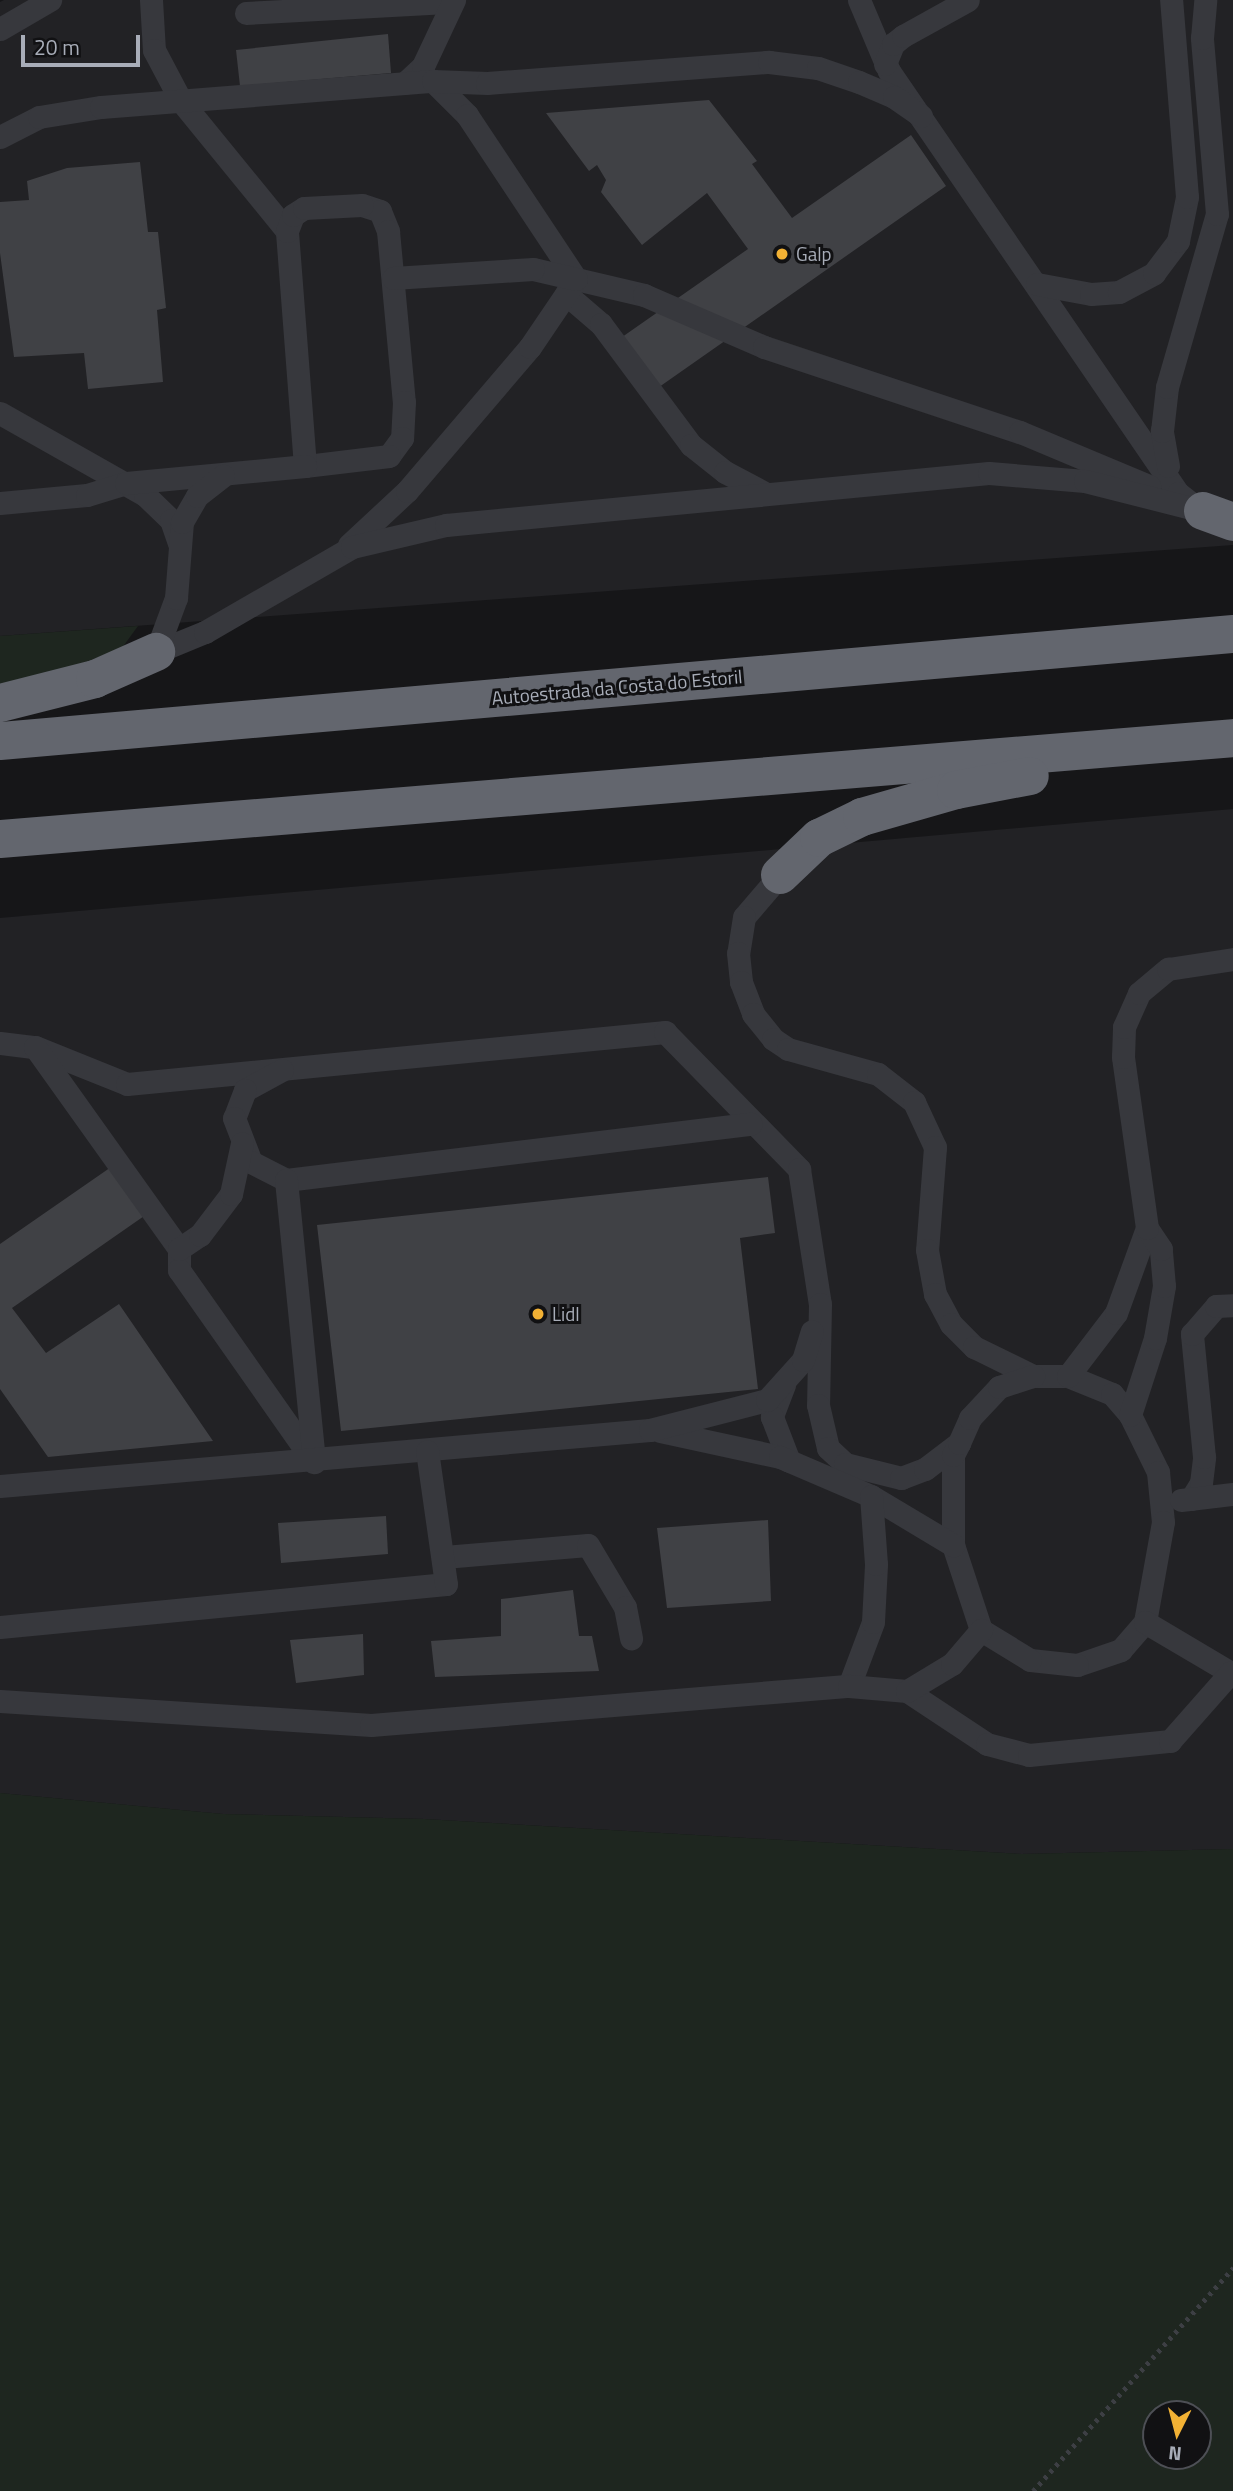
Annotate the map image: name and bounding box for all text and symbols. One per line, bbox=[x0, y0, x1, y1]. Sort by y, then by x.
scale bar bbox=[24, 21, 144, 65]
text: 20 m bbox=[34, 31, 80, 63]
place label: Galp bbox=[796, 243, 832, 265]
marker: Galp bbox=[774, 246, 790, 262]
street label: Autoestrada da Costa do Estoril bbox=[491, 665, 743, 709]
place label: Lidl bbox=[552, 1303, 580, 1325]
marker: Lidl bbox=[530, 1306, 546, 1322]
north arrow bbox=[1142, 2400, 1212, 2470]
text: N bbox=[1167, 2439, 1183, 2470]

